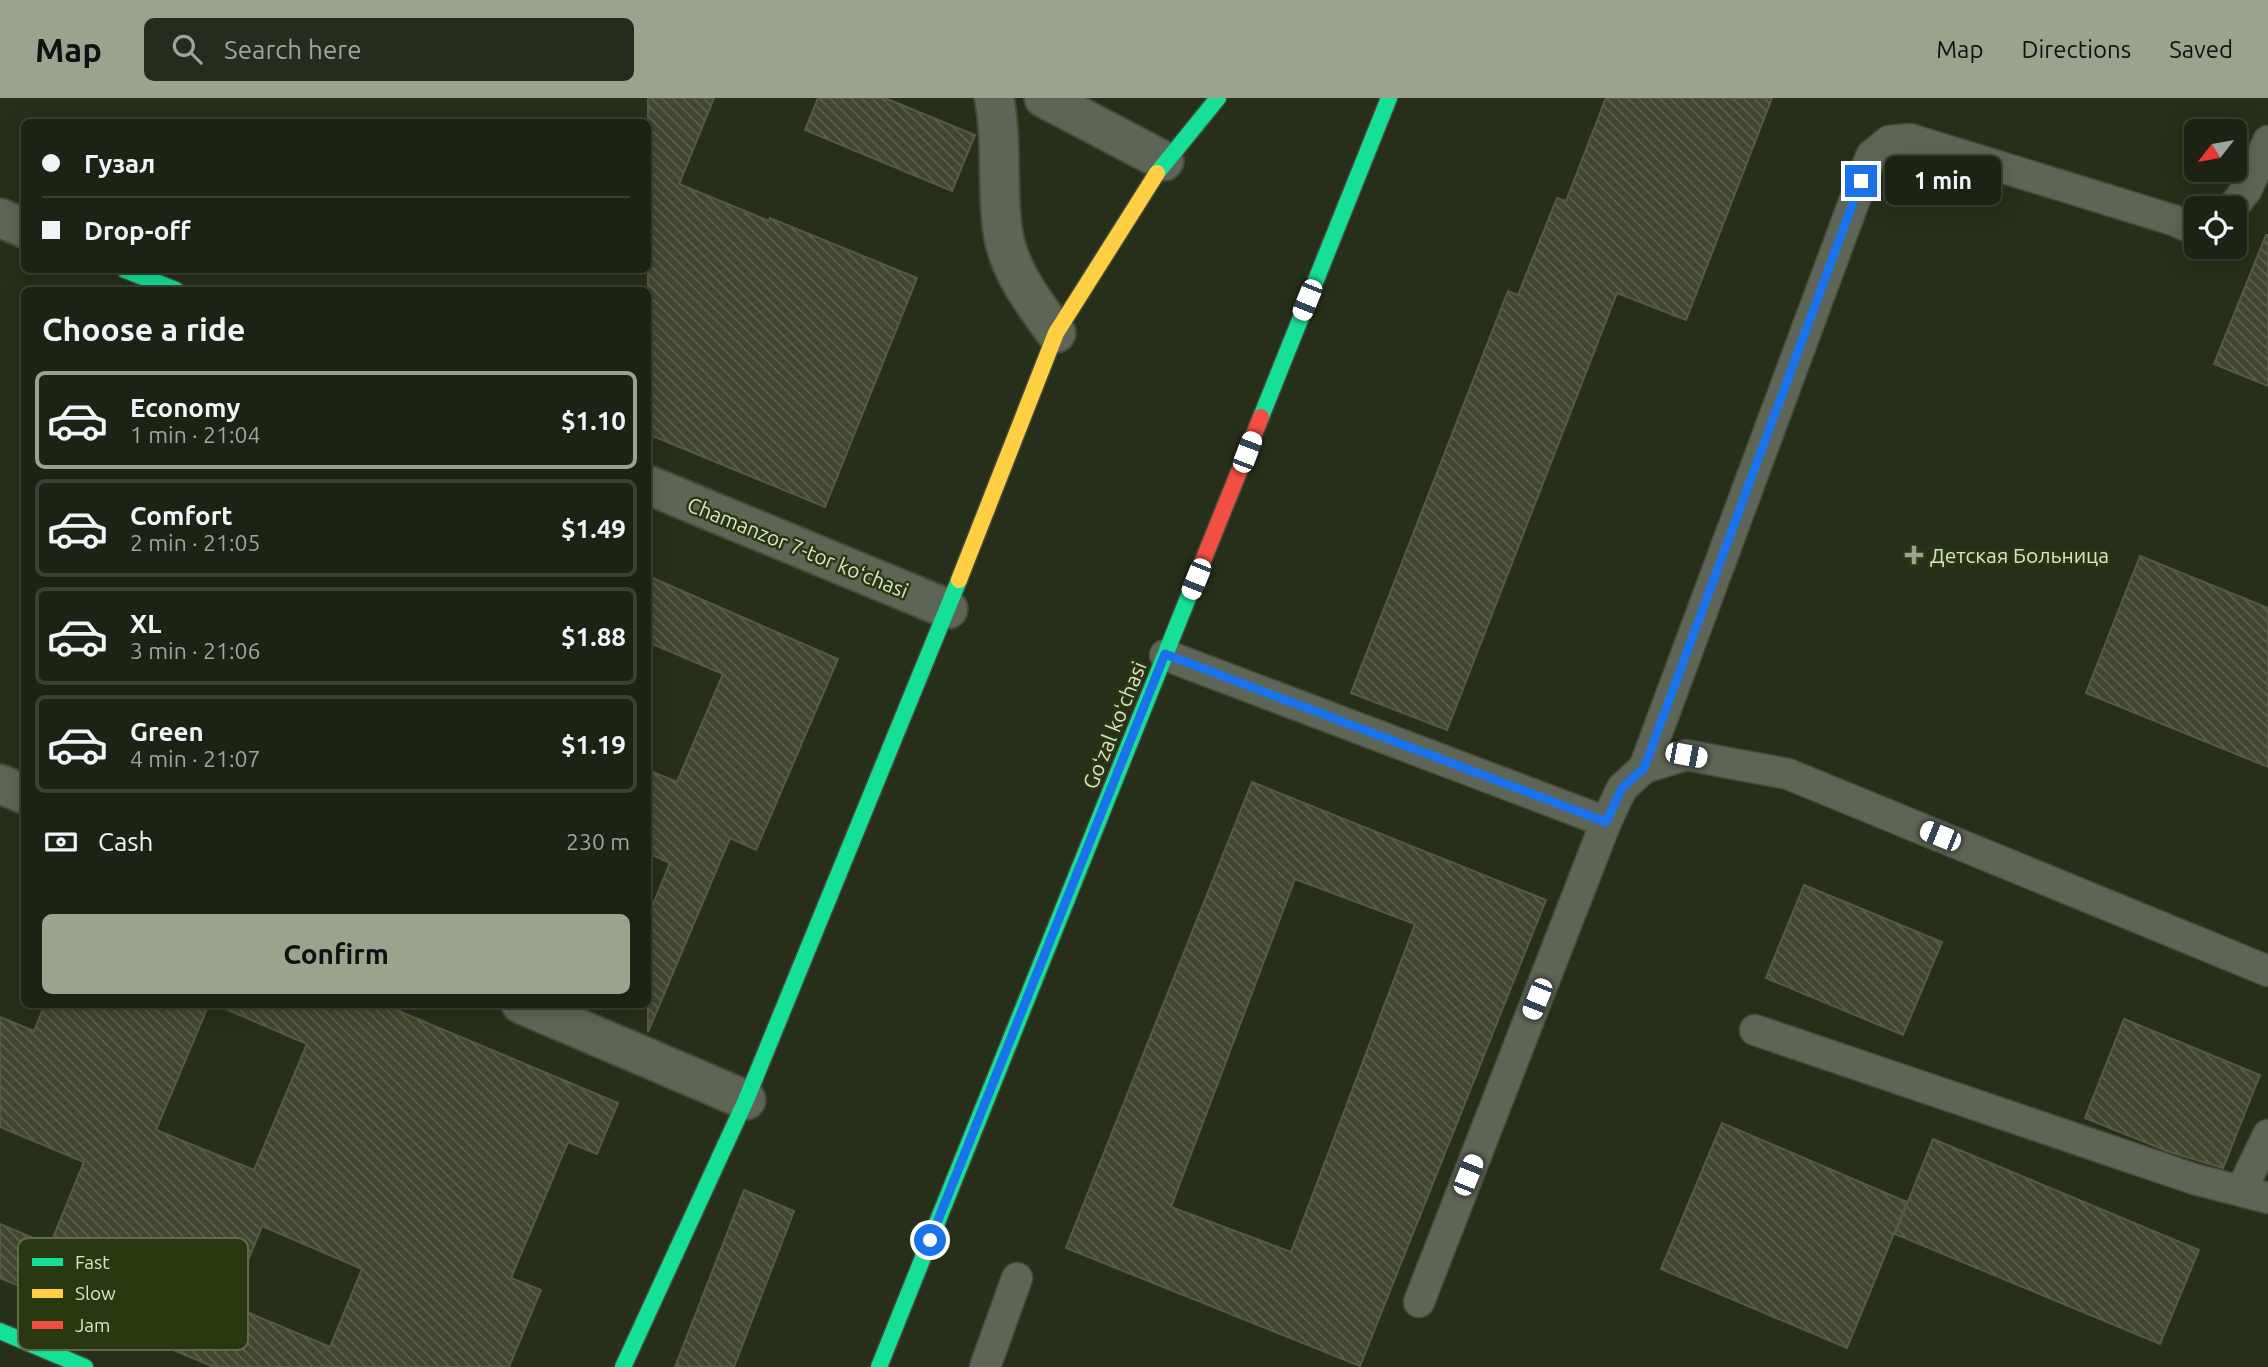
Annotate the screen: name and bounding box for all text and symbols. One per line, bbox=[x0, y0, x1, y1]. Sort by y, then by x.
search box bbox=[144, 18, 634, 81]
icon: search bbox=[168, 30, 206, 68]
text: Map bbox=[35, 31, 102, 68]
text: Search here bbox=[224, 35, 362, 64]
text: Map bbox=[1936, 36, 1983, 63]
text: Directions bbox=[2021, 36, 2131, 63]
text: Saved bbox=[2169, 36, 2233, 63]
north arrow bbox=[2184, 119, 2247, 182]
map controls bbox=[2184, 119, 2247, 259]
text: Гузал bbox=[84, 149, 155, 178]
callout: 1 min bbox=[1885, 156, 2001, 206]
route end bbox=[1845, 165, 1877, 197]
text: 1 min bbox=[1914, 168, 1972, 193]
button: locate bbox=[2184, 196, 2247, 259]
text: Drop-off bbox=[84, 216, 191, 245]
car bbox=[1290, 277, 1325, 323]
text: Choose a ride bbox=[42, 311, 245, 347]
icon: car bbox=[46, 389, 109, 452]
text: Economy bbox=[130, 393, 240, 422]
text: $1.10 bbox=[561, 406, 626, 435]
text: 1 min · 21:04 bbox=[130, 422, 261, 447]
car bbox=[1230, 429, 1265, 475]
street label: Chamanzor 7-tor koʻchasi bbox=[684, 492, 912, 602]
icon: car bbox=[46, 497, 109, 560]
text: Comfort bbox=[130, 501, 233, 530]
text: $1.49 bbox=[561, 514, 626, 543]
text: 2 min · 21:05 bbox=[130, 530, 261, 555]
place label: Детская Больница bbox=[1930, 543, 2109, 567]
marker: Детская Больница bbox=[1904, 545, 1924, 565]
car bbox=[1179, 556, 1214, 602]
icon: car bbox=[46, 605, 109, 668]
text: XL bbox=[130, 609, 161, 638]
text: $1.88 bbox=[561, 622, 626, 651]
text: 3 min · 21:06 bbox=[130, 638, 261, 663]
street label: Goʻzal koʻchasi bbox=[1077, 658, 1151, 792]
icon: car bbox=[46, 713, 109, 776]
text: Green bbox=[130, 717, 204, 746]
text: $1.19 bbox=[561, 730, 626, 759]
car bbox=[1664, 741, 1709, 769]
text: 4 min · 21:07 bbox=[130, 746, 261, 771]
car bbox=[1917, 818, 1964, 854]
icon: cash bbox=[42, 823, 80, 861]
text: Cash bbox=[98, 827, 153, 856]
text: 230 m bbox=[566, 829, 630, 854]
button: Confirm bbox=[42, 914, 630, 994]
car bbox=[1520, 976, 1555, 1022]
car bbox=[1451, 1152, 1486, 1198]
route start bbox=[914, 1224, 946, 1256]
legend bbox=[18, 1238, 248, 1350]
text: Fast bbox=[75, 1251, 110, 1273]
text: Slow bbox=[75, 1282, 116, 1304]
text: Jam bbox=[75, 1314, 111, 1336]

